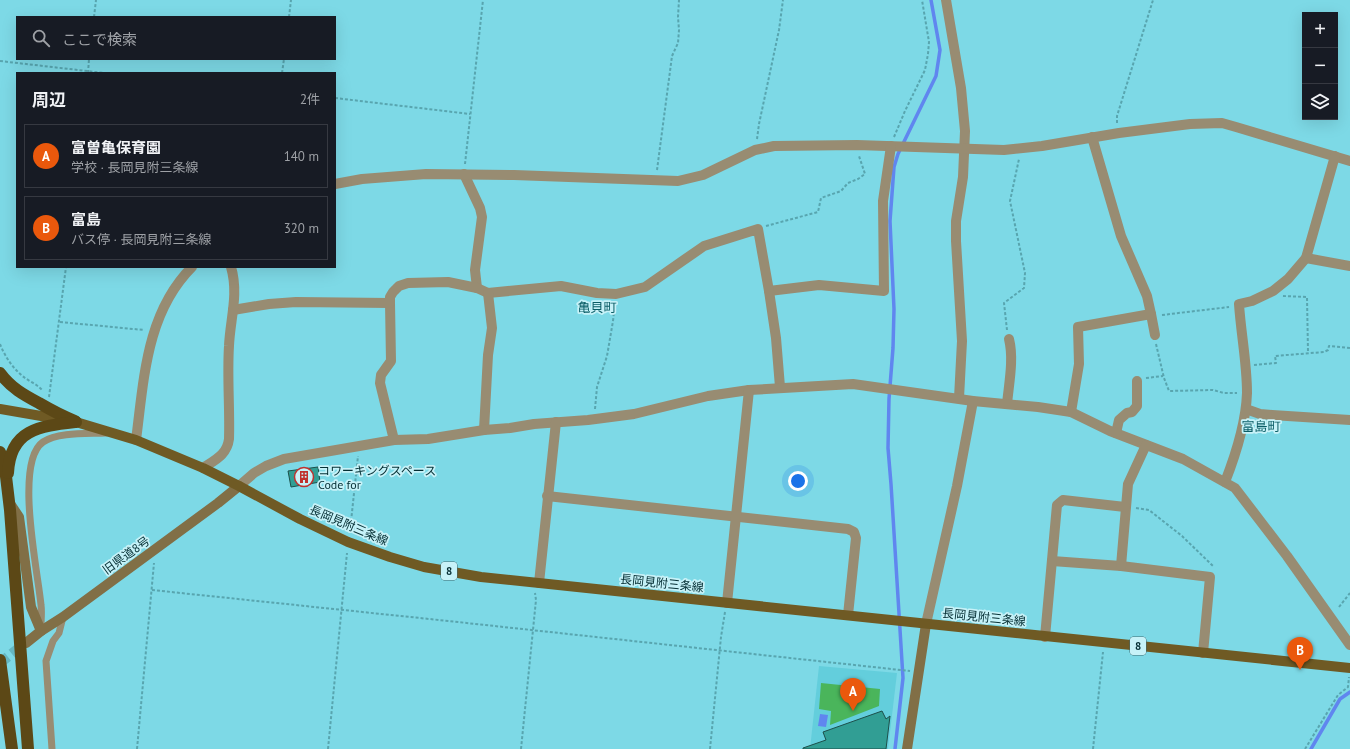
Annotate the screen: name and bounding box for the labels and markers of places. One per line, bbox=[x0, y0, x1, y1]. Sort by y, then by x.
place label: コワーキングスペース Code for bbox=[318, 463, 436, 492]
building icon: コワーキングスペース Code for bbox=[293, 466, 315, 488]
pin: B bbox=[1287, 637, 1313, 670]
pin: A bbox=[840, 678, 866, 711]

